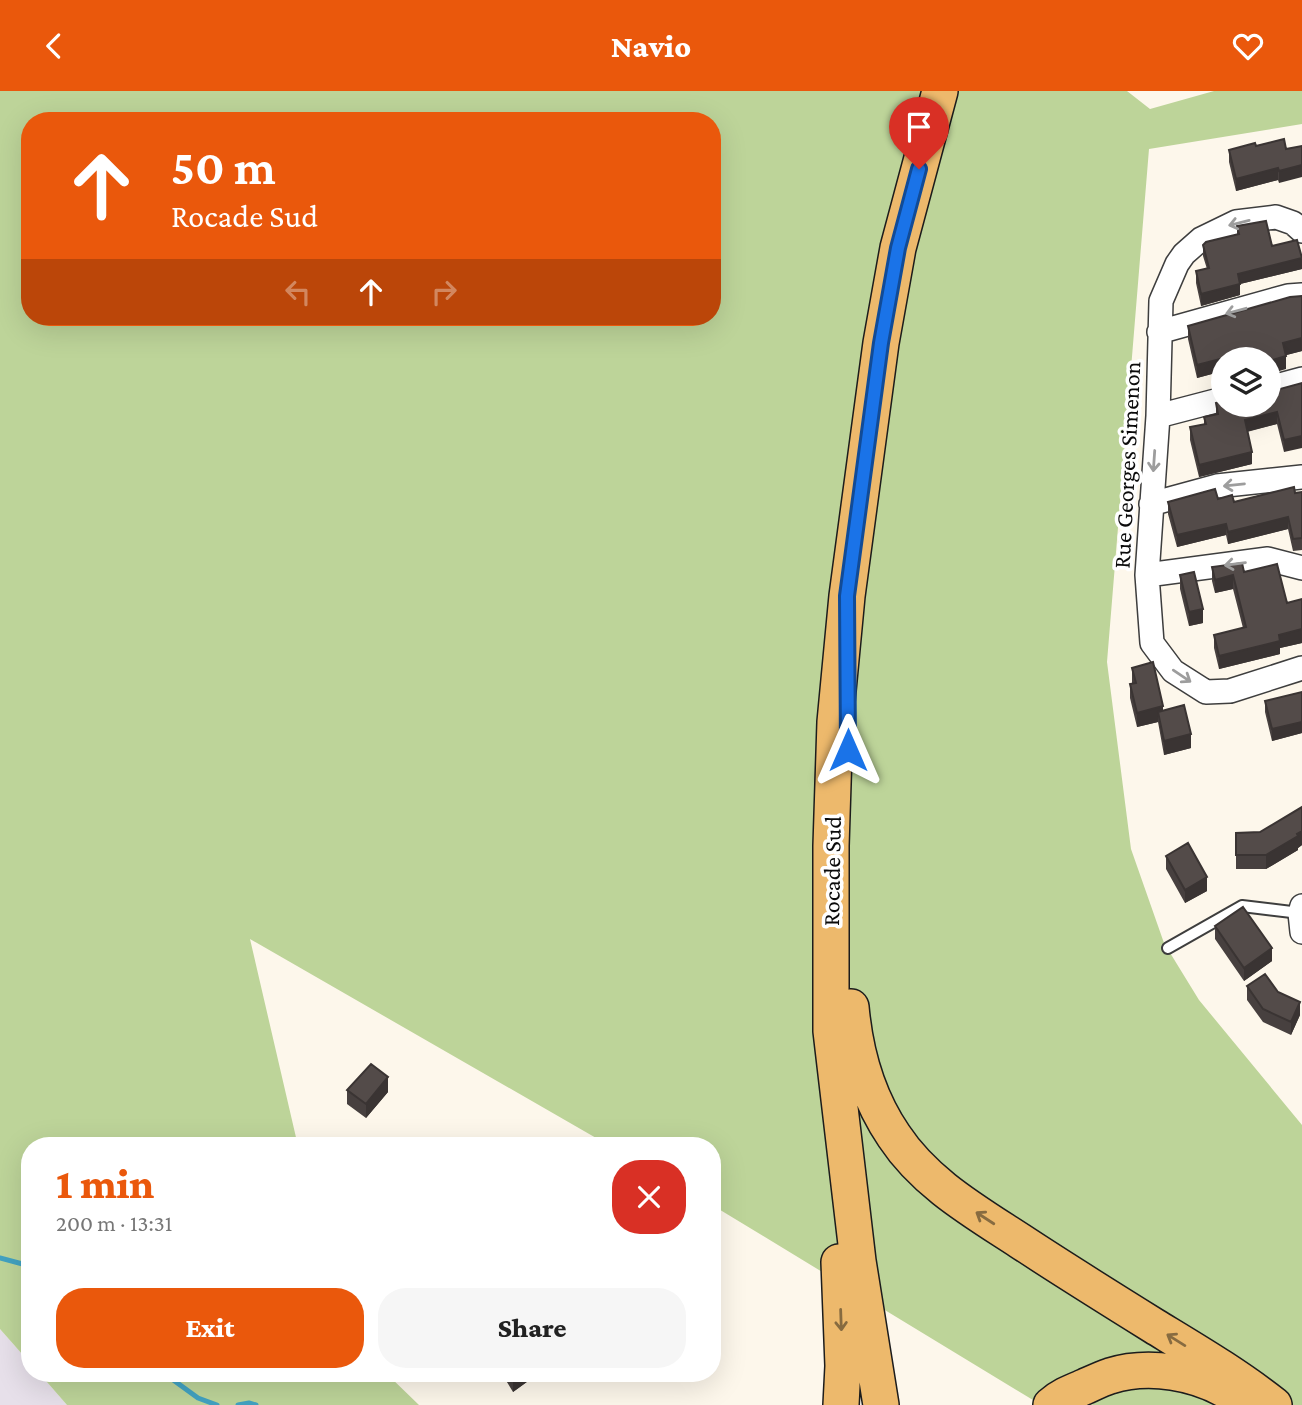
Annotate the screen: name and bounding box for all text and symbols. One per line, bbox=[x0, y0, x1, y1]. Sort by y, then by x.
icon: back bbox=[35, 27, 73, 65]
icon: heart bbox=[1229, 27, 1267, 65]
text: Navio bbox=[611, 28, 691, 64]
pin bbox=[889, 97, 949, 169]
icon: arrive bbox=[900, 108, 938, 146]
icon: ahead bbox=[56, 140, 147, 231]
text: 50 m bbox=[171, 140, 276, 195]
text: Rocade Sud bbox=[171, 198, 318, 234]
one-way arrow bbox=[1228, 217, 1250, 230]
icon: left bbox=[279, 273, 317, 311]
icon: ahead bbox=[352, 273, 390, 311]
icon: right bbox=[425, 273, 463, 311]
one-way arrow bbox=[1225, 305, 1247, 318]
map controls bbox=[1211, 347, 1281, 417]
button: layers bbox=[1211, 347, 1281, 417]
street label: Rue Georges Simenon bbox=[1108, 361, 1145, 569]
one-way arrow bbox=[1147, 449, 1160, 472]
one-way arrow bbox=[1223, 478, 1246, 491]
one-way arrow bbox=[1224, 557, 1247, 570]
one-way arrow bbox=[1172, 669, 1191, 683]
position arrow bbox=[811, 713, 885, 787]
street label: Rocade Sud bbox=[817, 815, 846, 926]
text: 1 min bbox=[56, 1160, 154, 1207]
button: close bbox=[612, 1160, 686, 1234]
text: 200 m · 13:31 bbox=[56, 1210, 172, 1236]
one-way arrow bbox=[975, 1210, 995, 1224]
button: Exit bbox=[56, 1288, 364, 1368]
button: Share bbox=[378, 1288, 686, 1368]
one-way arrow bbox=[835, 1308, 848, 1331]
one-way arrow bbox=[1167, 1332, 1187, 1346]

